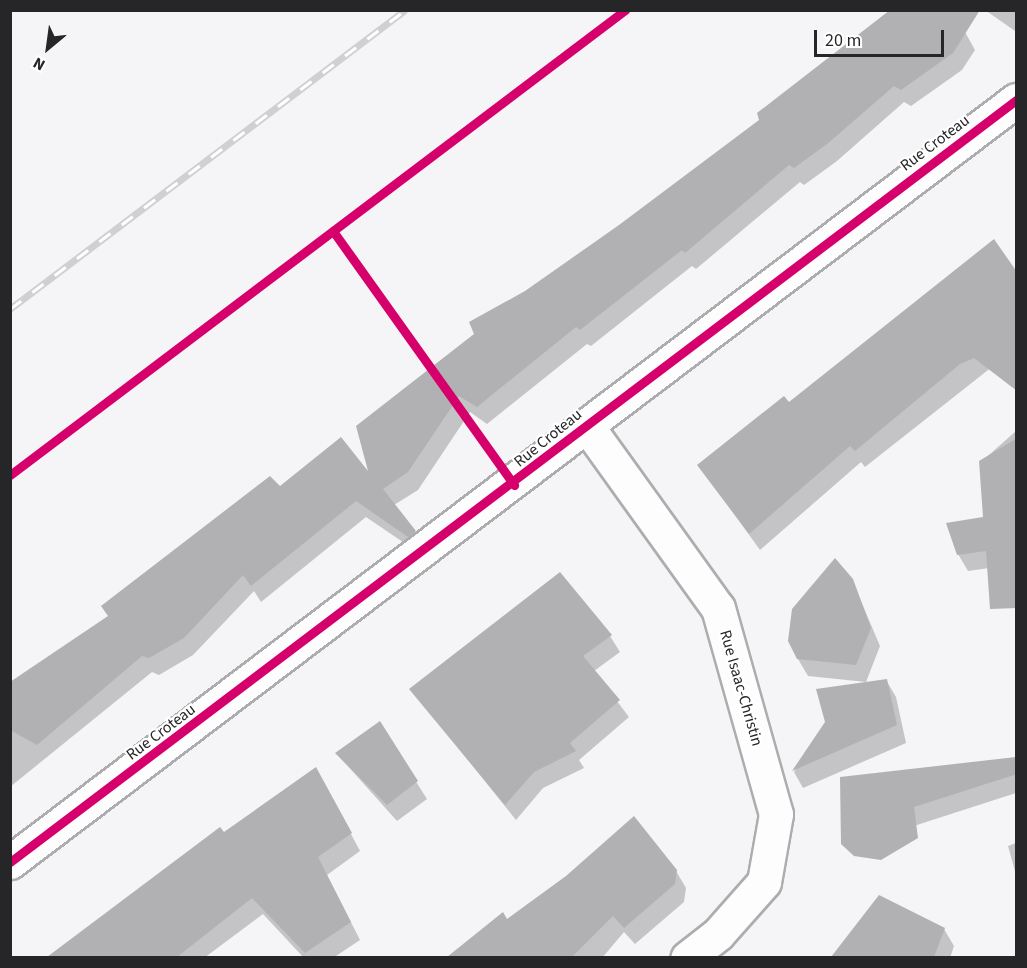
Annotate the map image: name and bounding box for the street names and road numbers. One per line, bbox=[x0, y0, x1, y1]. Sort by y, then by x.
street label: Rue Croteau bbox=[897, 111, 973, 175]
street label: Rue Croteau bbox=[510, 405, 586, 471]
street label: Rue Isaac-Christin bbox=[715, 628, 767, 748]
street label: Rue Croteau bbox=[123, 700, 199, 764]

